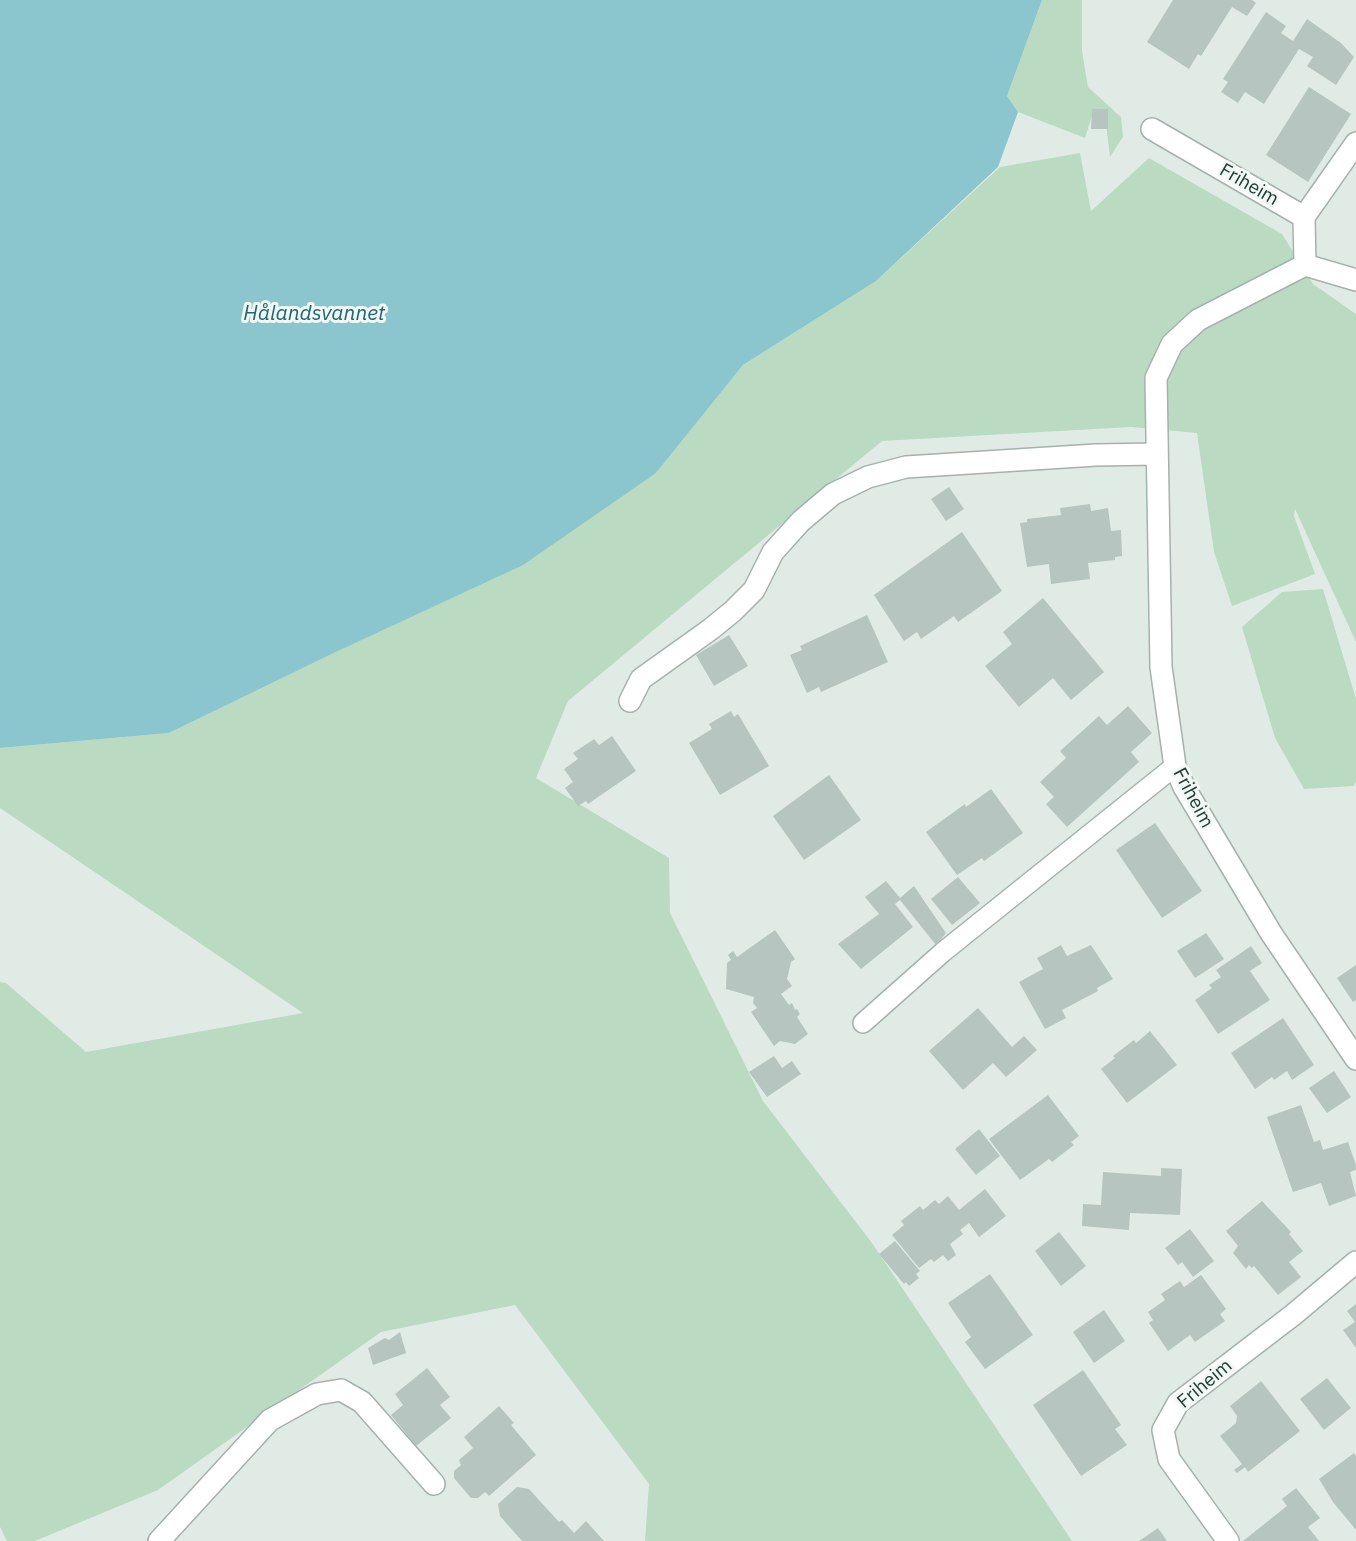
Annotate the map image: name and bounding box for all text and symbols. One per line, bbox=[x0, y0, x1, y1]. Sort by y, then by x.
street label: Friheim bbox=[1215, 159, 1283, 211]
water label: Hålandsvannet bbox=[243, 301, 385, 327]
street label: Friheim bbox=[1168, 764, 1218, 832]
street label: Friheim bbox=[1173, 1355, 1237, 1413]

